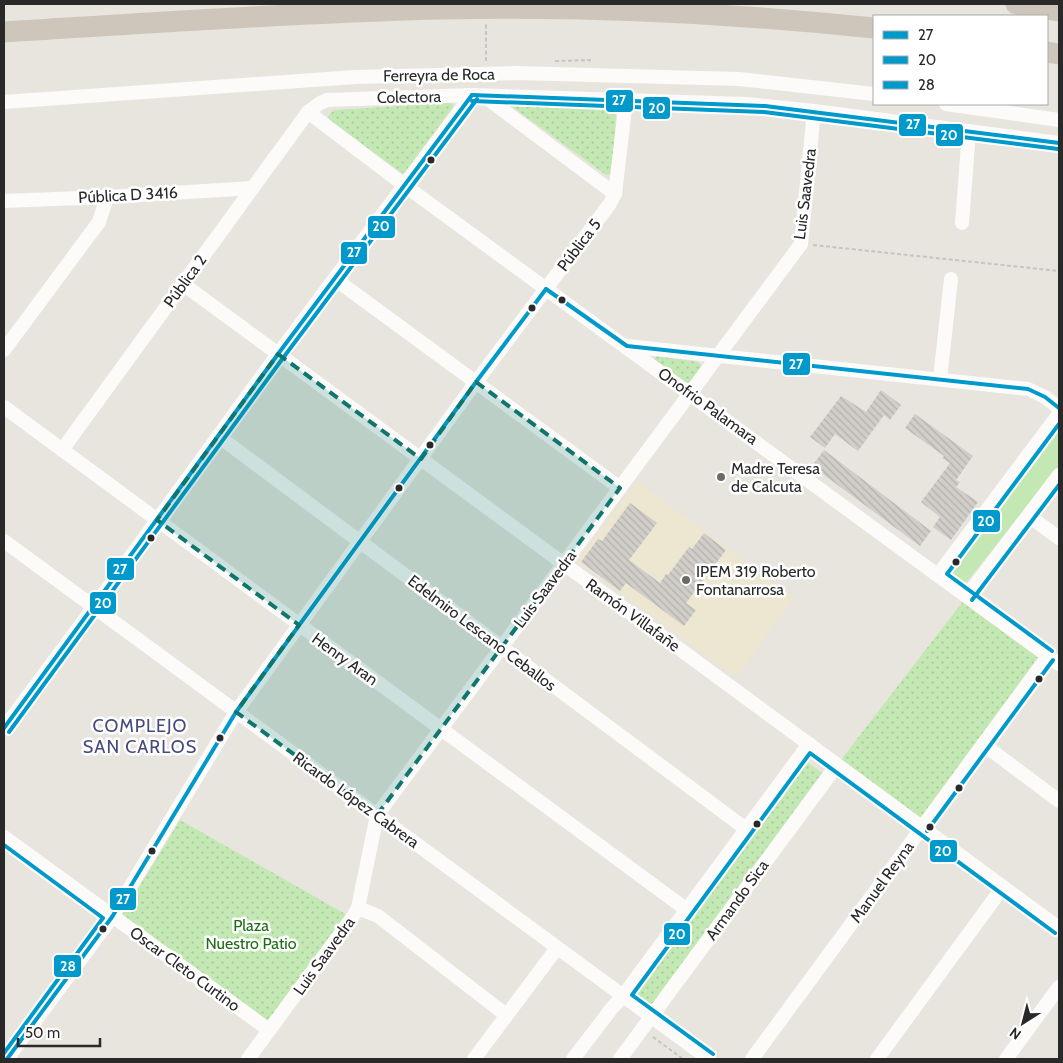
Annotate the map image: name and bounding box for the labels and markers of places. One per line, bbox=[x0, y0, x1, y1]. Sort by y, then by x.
unlabelled marker bbox=[426, 155, 436, 165]
unlabelled marker bbox=[557, 295, 567, 305]
unlabelled marker bbox=[527, 303, 537, 313]
unlabelled marker bbox=[425, 440, 435, 450]
place label: Madre Teresa de Calcuta bbox=[731, 459, 820, 496]
marker: Madre Teresa de Calcuta bbox=[715, 471, 727, 483]
unlabelled marker bbox=[394, 483, 404, 493]
unlabelled marker bbox=[146, 533, 156, 543]
unlabelled marker bbox=[951, 557, 961, 567]
place label: IPEM 319 Roberto Fontanarrosa bbox=[696, 562, 816, 599]
marker: IPEM 319 Roberto Fontanarrosa bbox=[680, 574, 692, 586]
unlabelled marker bbox=[1034, 674, 1044, 684]
unlabelled marker bbox=[215, 733, 225, 743]
unlabelled marker bbox=[954, 783, 964, 793]
unlabelled marker bbox=[752, 819, 762, 829]
unlabelled marker bbox=[925, 822, 935, 832]
unlabelled marker bbox=[147, 846, 157, 856]
unlabelled marker bbox=[98, 924, 108, 934]

